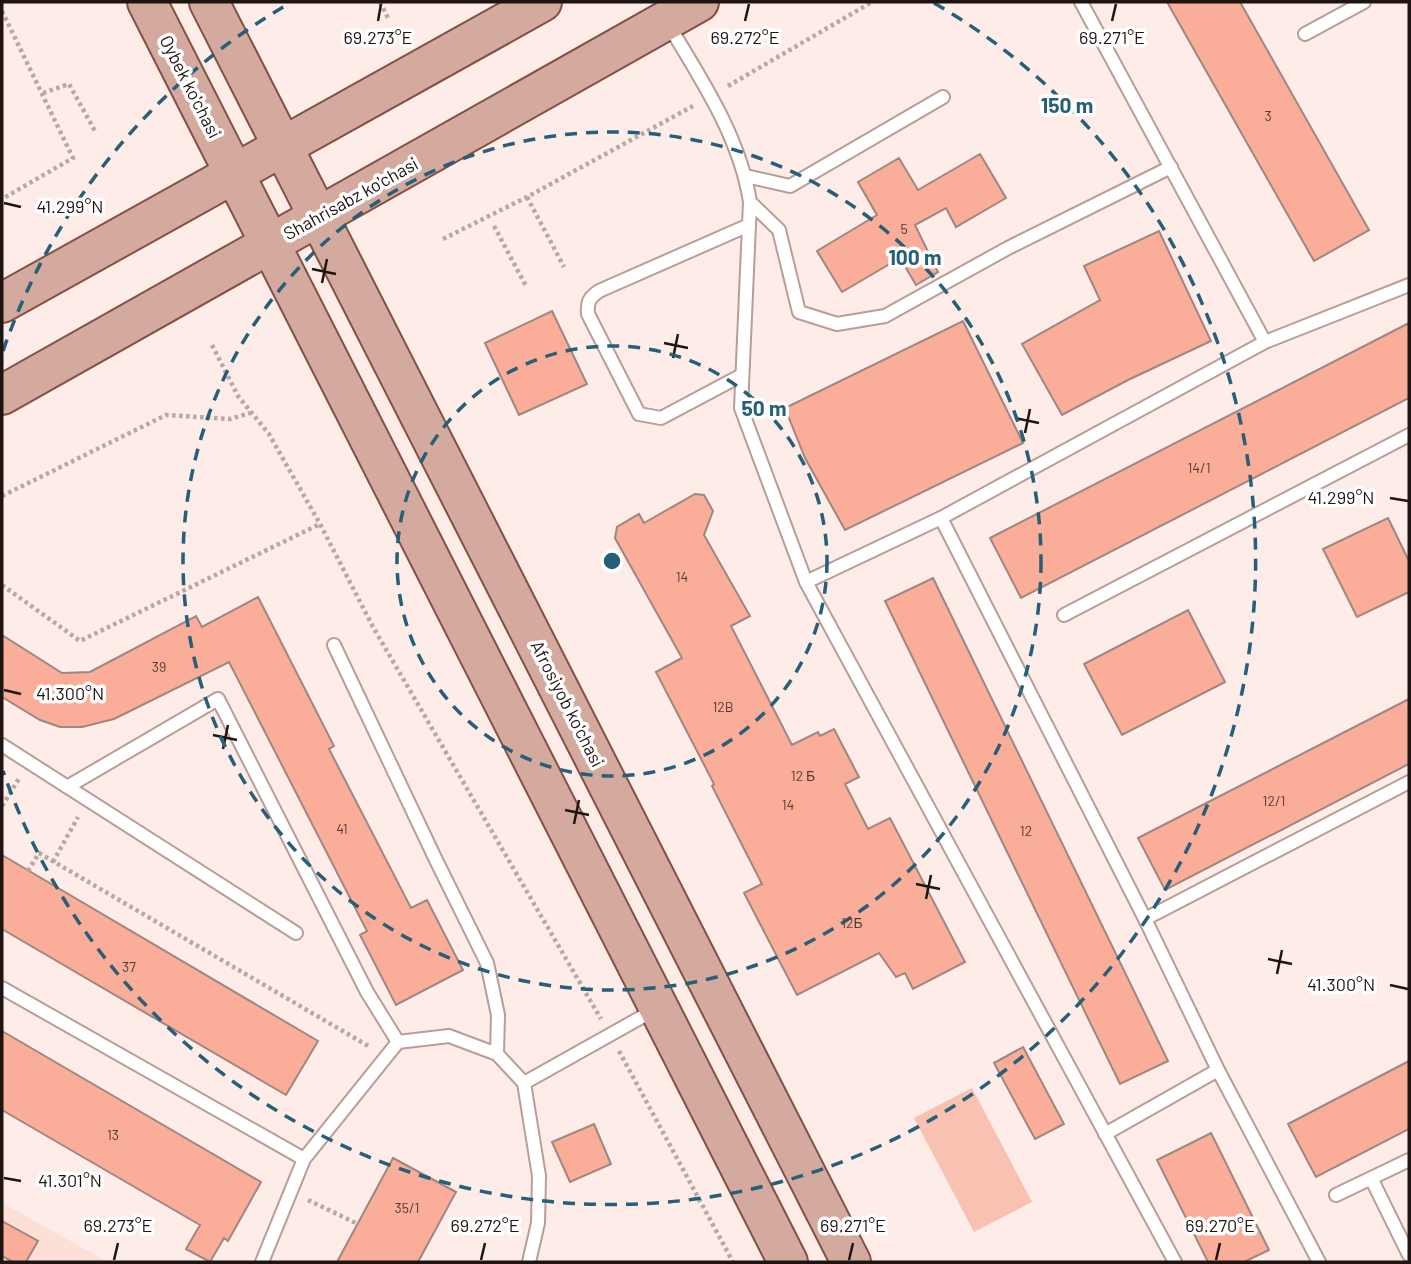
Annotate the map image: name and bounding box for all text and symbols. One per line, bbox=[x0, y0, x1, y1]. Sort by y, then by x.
text: 69.273°E bbox=[344, 26, 412, 48]
text: 69.272°E bbox=[710, 26, 780, 48]
text: 69.271°E bbox=[1079, 26, 1145, 48]
street label: Oybek ko'chasi bbox=[156, 31, 226, 142]
text: 150 m bbox=[1041, 92, 1093, 117]
house number: 3 bbox=[1264, 107, 1272, 124]
street label: Shahrisabz ko'chasi bbox=[279, 152, 422, 244]
text: 41.299°N bbox=[37, 195, 104, 217]
house number: 5 bbox=[900, 220, 908, 237]
text: 100 m bbox=[888, 244, 942, 269]
text: 50 m bbox=[741, 395, 787, 420]
house number: 14/1 bbox=[1187, 459, 1211, 476]
text: 41.299°N bbox=[1308, 486, 1375, 508]
centre of rings bbox=[600, 549, 624, 573]
house number: 14 bbox=[676, 568, 688, 585]
street label: Afrosiyob ko'chasi bbox=[527, 637, 609, 771]
house number: 39 bbox=[152, 658, 166, 675]
text: 41.300°N bbox=[36, 682, 104, 704]
house number: 12B bbox=[712, 698, 734, 715]
house number: 12 Б bbox=[791, 767, 815, 784]
house number: 12/1 bbox=[1263, 792, 1285, 809]
house number: 14 bbox=[782, 796, 794, 813]
house number: 41 bbox=[336, 820, 348, 837]
house number: 12 bbox=[1020, 822, 1032, 839]
house number: 12Б bbox=[841, 914, 863, 931]
house number: 37 bbox=[122, 958, 136, 975]
text: 41.300°N bbox=[1307, 973, 1375, 995]
house number: 13 bbox=[107, 1126, 119, 1143]
text: 41.301°N bbox=[38, 1169, 102, 1191]
house number: 35/1 bbox=[395, 1199, 419, 1216]
text: 69.273°E bbox=[84, 1214, 152, 1236]
text: 69.272°E bbox=[450, 1214, 520, 1236]
text: 69.271°E bbox=[820, 1214, 886, 1236]
text: 69.270°E bbox=[1185, 1214, 1255, 1236]

